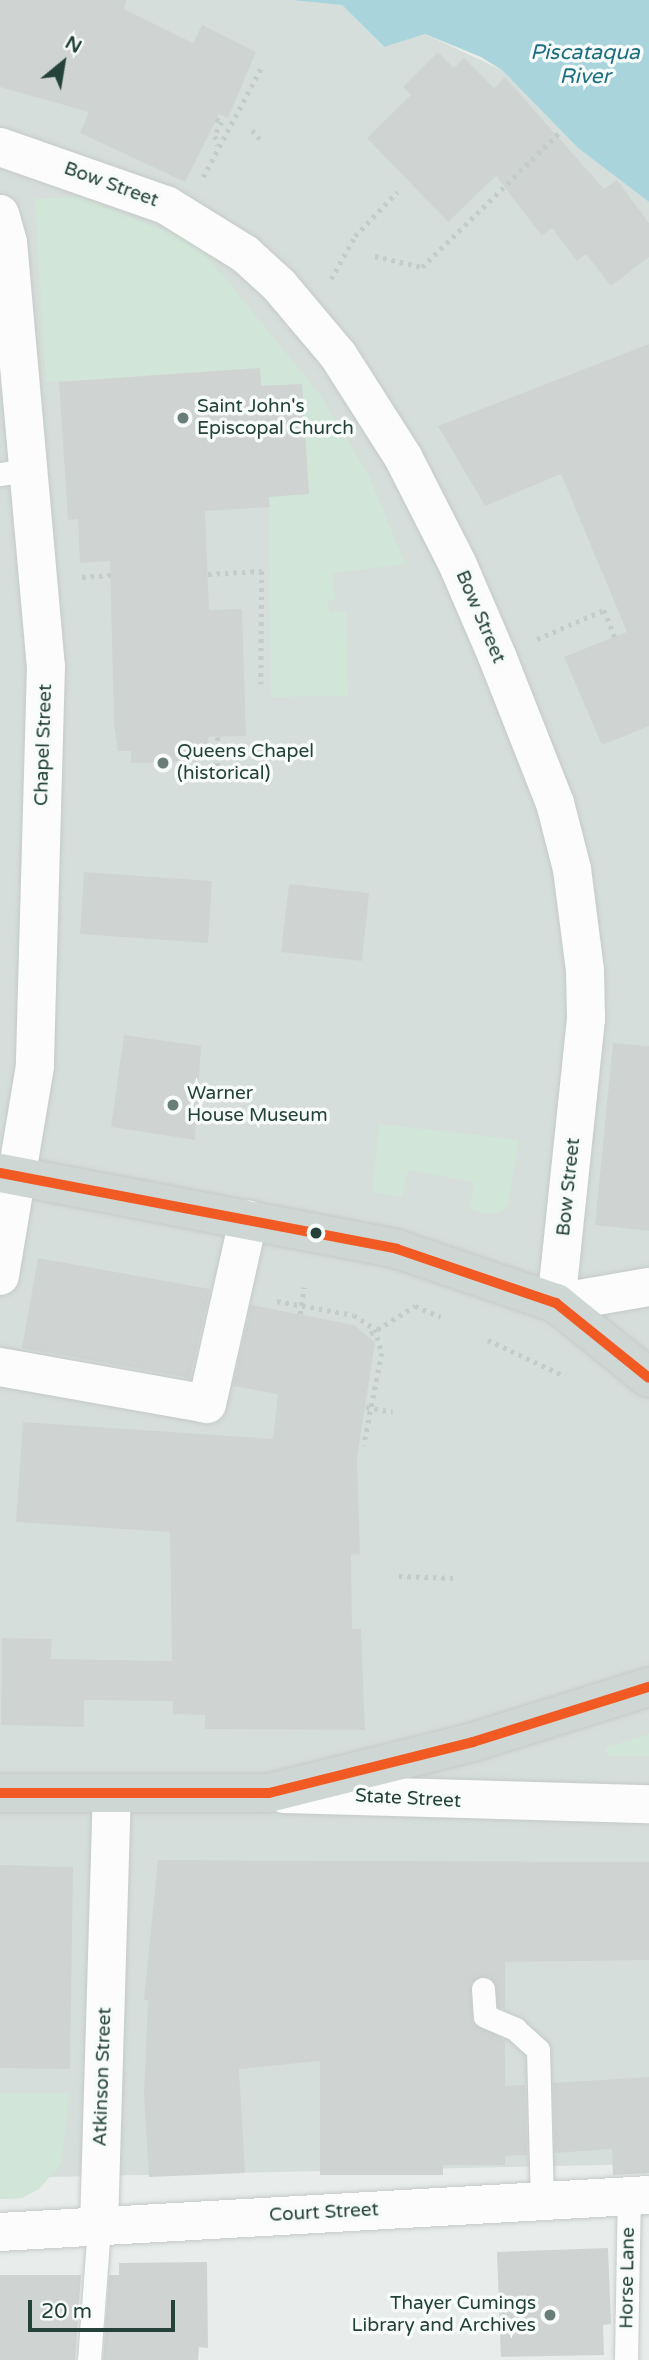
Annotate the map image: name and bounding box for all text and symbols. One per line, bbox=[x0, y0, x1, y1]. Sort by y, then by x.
north arrow bbox=[28, 28, 98, 98]
text: N bbox=[61, 31, 86, 58]
water label: Piscataqua River bbox=[530, 40, 640, 90]
street label: Bow Street bbox=[61, 157, 161, 213]
place label: Saint John's Episcopal Church bbox=[197, 396, 354, 440]
marker: Saint John's Episcopal Church bbox=[175, 410, 191, 426]
street label: Bow Street bbox=[450, 567, 510, 667]
street label: Chapel Street bbox=[30, 684, 58, 806]
place label: Queens Chapel (historical) bbox=[177, 741, 314, 785]
marker: Queens Chapel (historical) bbox=[155, 755, 171, 771]
place label: Warner House Museum bbox=[187, 1083, 328, 1127]
marker: Warner House Museum bbox=[165, 1097, 181, 1113]
street label: Bow Street bbox=[552, 1137, 586, 1237]
unlabelled marker bbox=[309, 1226, 323, 1240]
street label: State Street bbox=[354, 1785, 462, 1813]
street label: Atkinson Street bbox=[89, 2007, 117, 2147]
street label: Court Street bbox=[269, 2199, 379, 2227]
street label: Horse Lane bbox=[616, 2227, 640, 2329]
scale bar bbox=[32, 2286, 178, 2330]
place label: Thayer Cumings Library and Archives bbox=[351, 2293, 536, 2337]
text: 20 m bbox=[41, 2299, 92, 2324]
marker: Thayer Cumings Library and Archives bbox=[542, 2307, 558, 2323]

